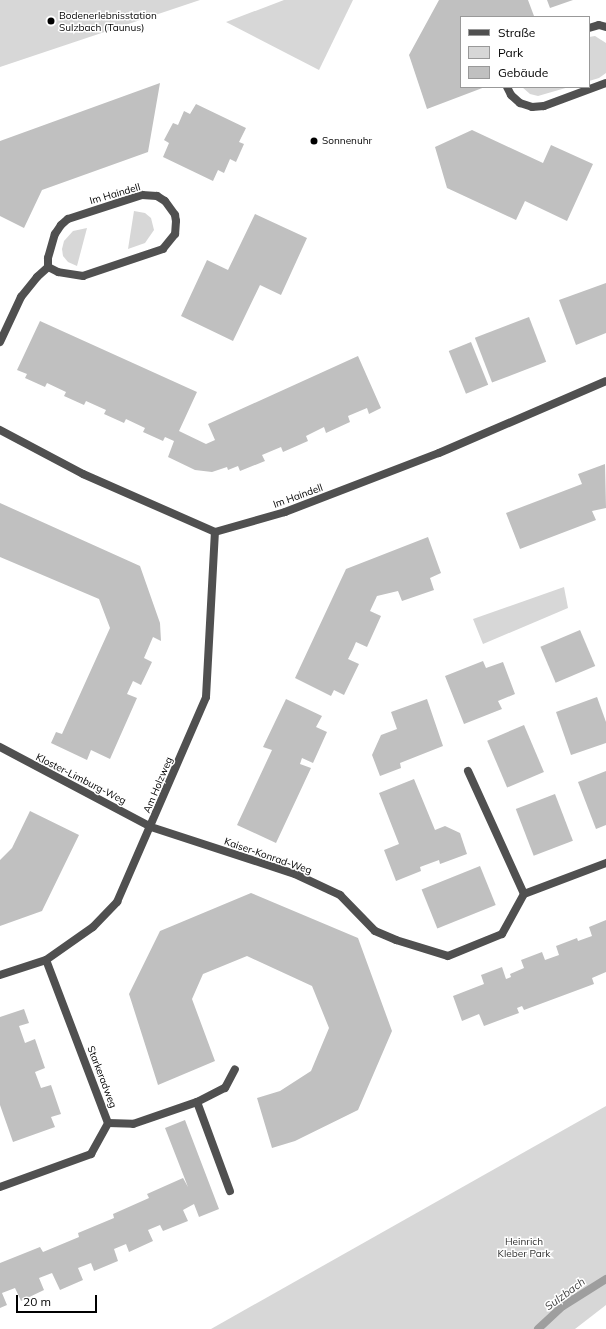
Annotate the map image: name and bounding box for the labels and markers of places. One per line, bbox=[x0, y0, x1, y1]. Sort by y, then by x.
place label: Bodenerlebnisstation Sulzbach (Taunus) bbox=[59, 9, 157, 32]
marker: Bodenerlebnisstation Sulzbach (Taunus) bbox=[46, 16, 56, 26]
place label: Sonnenuhr bbox=[322, 135, 372, 147]
marker: Sonnenuhr bbox=[309, 136, 319, 146]

